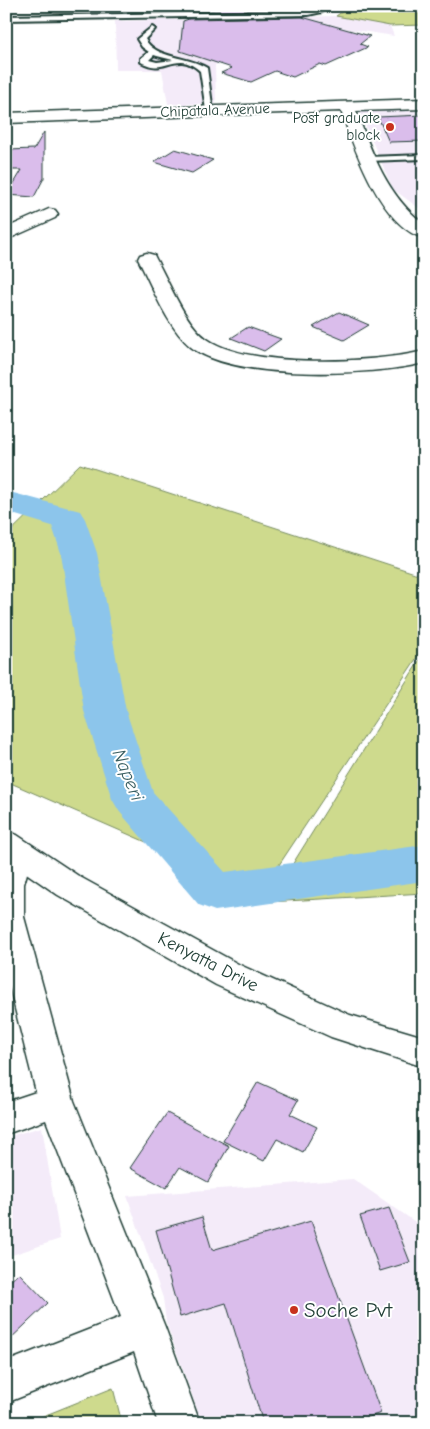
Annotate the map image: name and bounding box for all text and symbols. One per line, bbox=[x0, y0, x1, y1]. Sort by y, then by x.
street label: Chipatala Avenue bbox=[160, 99, 271, 121]
place label: Post graduate block bbox=[293, 109, 381, 144]
marker: Post graduate block bbox=[384, 121, 396, 133]
water label: Naperi bbox=[108, 746, 149, 805]
street label: Kenyatta Drive bbox=[154, 928, 262, 996]
place label: Soche Pvt bbox=[304, 1298, 393, 1322]
marker: Soche Pvt bbox=[288, 1304, 300, 1316]

